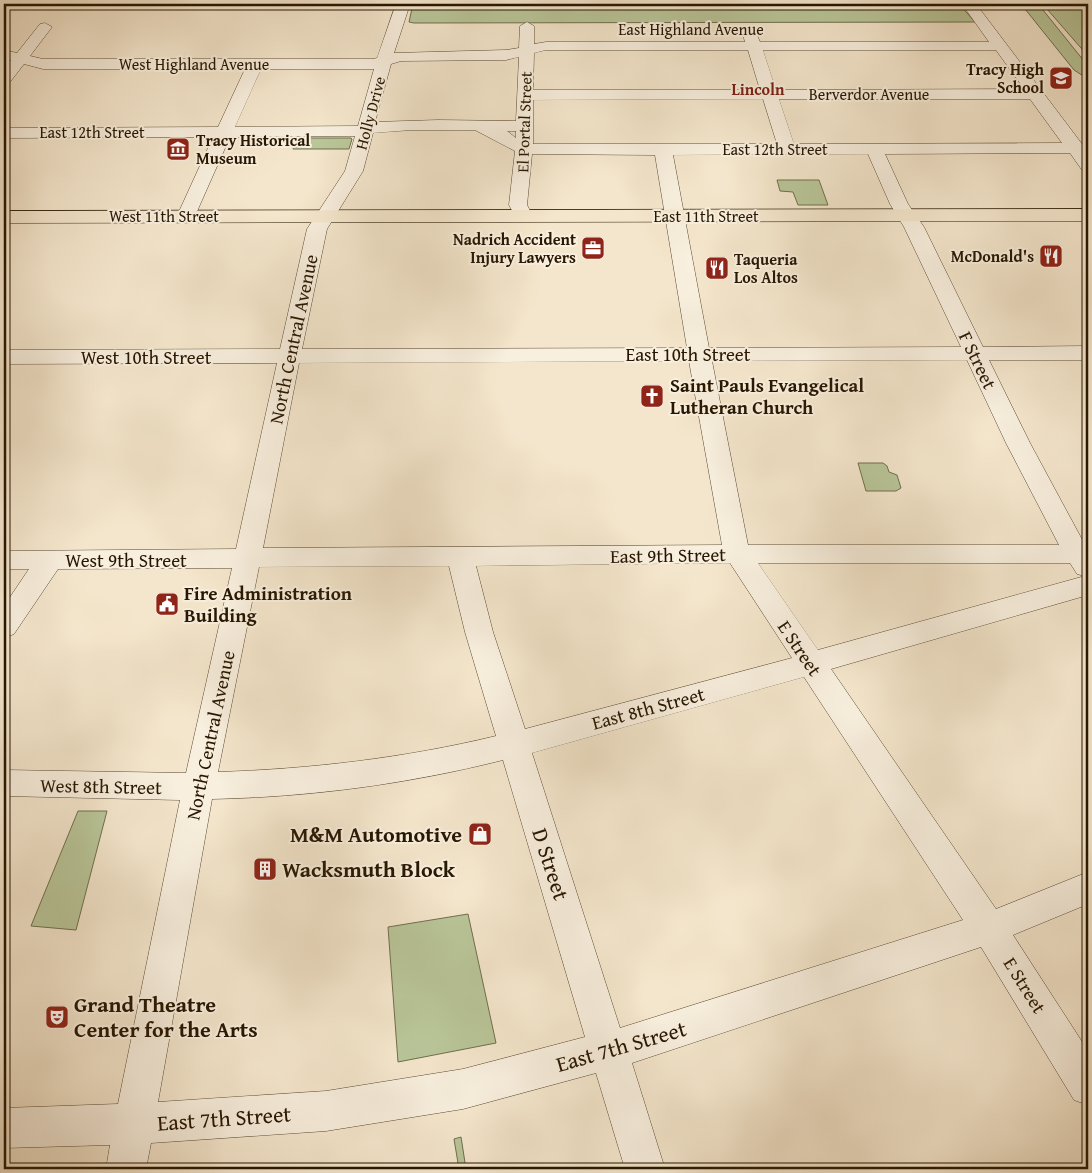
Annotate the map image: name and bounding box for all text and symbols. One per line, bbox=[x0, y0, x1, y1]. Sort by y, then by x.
street label: East Highland Avenue bbox=[618, 17, 764, 41]
street label: West Highland Avenue bbox=[119, 52, 269, 76]
place label: Tracy High School bbox=[966, 57, 1045, 99]
school or university icon: Tracy High School bbox=[1048, 65, 1074, 91]
street label: El Portal Street bbox=[510, 71, 538, 173]
street label: Holly Drive bbox=[349, 74, 391, 152]
district label: Lincoln bbox=[731, 77, 785, 101]
street label: Berverdor Avenue bbox=[809, 82, 929, 106]
street label: East 12th Street bbox=[39, 120, 145, 144]
place label: Tracy Historical Museum bbox=[196, 128, 310, 170]
museum icon: Tracy Historical Museum bbox=[165, 136, 191, 162]
street label: East 12th Street bbox=[722, 137, 828, 161]
street label: West 11th Street bbox=[109, 204, 219, 228]
street label: East 11th Street bbox=[653, 204, 759, 228]
place label: Nadrich Accident Injury Lawyers bbox=[453, 227, 576, 269]
office icon: Nadrich Accident Injury Lawyers bbox=[580, 235, 606, 261]
restaurant icon: McDonald's bbox=[1038, 243, 1064, 269]
place label: McDonald's bbox=[951, 244, 1034, 268]
place label: Taqueria Los Altos bbox=[734, 247, 798, 289]
street label: North Central Avenue bbox=[261, 252, 325, 426]
restaurant icon: Taqueria Los Altos bbox=[704, 255, 730, 281]
street label: F Street bbox=[952, 326, 1004, 394]
street label: East 10th Street bbox=[626, 340, 751, 368]
street label: West 10th Street bbox=[81, 343, 212, 371]
place label: Saint Pauls Evangelical Lutheran Church bbox=[670, 371, 864, 421]
church icon: Saint Pauls Evangelical Lutheran Church bbox=[639, 383, 665, 409]
street label: East 9th Street bbox=[610, 540, 726, 570]
street label: West 9th Street bbox=[65, 546, 187, 574]
place label: Fire Administration Building bbox=[184, 579, 353, 629]
public building icon: Fire Administration Building bbox=[154, 591, 180, 617]
street label: E Street bbox=[771, 615, 829, 682]
street label: North Central Avenue bbox=[178, 648, 242, 822]
street label: East 8th Street bbox=[588, 679, 708, 737]
street label: West 8th Street bbox=[40, 771, 162, 801]
place label: M&M Automotive bbox=[290, 818, 462, 850]
shop icon: M&M Automotive bbox=[467, 821, 493, 847]
street label: D Street bbox=[524, 824, 578, 904]
place label: Wacksmuth Block bbox=[282, 853, 455, 885]
building icon: Wacksmuth Block bbox=[252, 856, 278, 882]
street label: E Street bbox=[997, 951, 1053, 1019]
place label: Grand Theatre Center for the Arts bbox=[74, 988, 258, 1045]
theatre icon: Grand Theatre Center for the Arts bbox=[44, 1004, 70, 1030]
street label: East 7th Street bbox=[552, 1012, 690, 1080]
street label: East 7th Street bbox=[156, 1097, 292, 1139]

